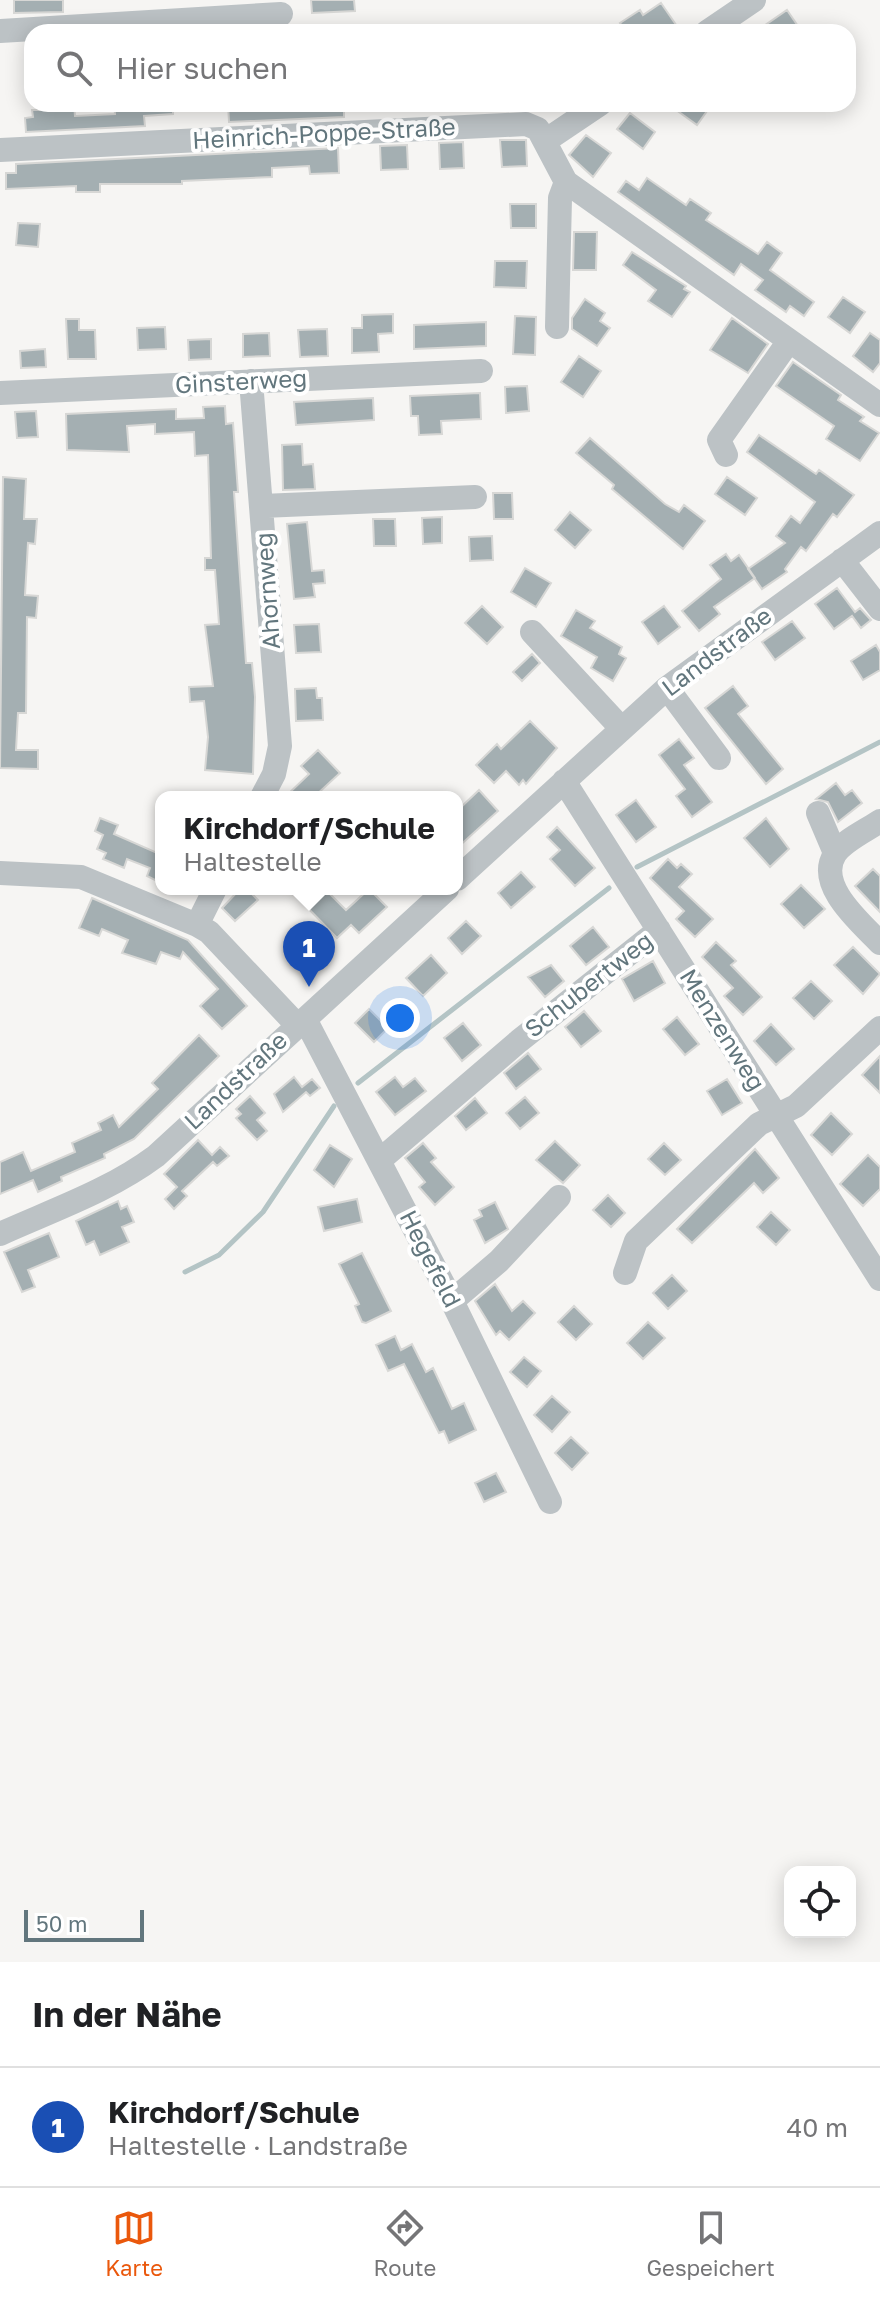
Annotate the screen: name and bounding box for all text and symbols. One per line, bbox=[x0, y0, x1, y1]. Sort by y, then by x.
search box bbox=[24, 24, 856, 112]
icon: search bbox=[52, 46, 96, 90]
text: Hier suchen bbox=[116, 50, 288, 86]
street label: Heinrich-Poppe-Straße bbox=[192, 111, 456, 154]
street label: Ginsterweg bbox=[174, 363, 308, 398]
street label: Ahornweg bbox=[248, 532, 285, 650]
street label: Landstraße bbox=[656, 600, 777, 701]
popup bbox=[155, 791, 463, 895]
text: Kirchdorf/Schule bbox=[183, 810, 435, 846]
text: Haltestelle bbox=[183, 846, 322, 877]
pin: 1 bbox=[283, 921, 335, 987]
street label: Schubertweg bbox=[518, 925, 658, 1043]
street label: Menzenweg bbox=[674, 963, 772, 1095]
your location bbox=[380, 998, 420, 1038]
street label: Landstraße bbox=[178, 1025, 292, 1135]
street label: Hegefeld bbox=[395, 1205, 468, 1312]
map controls bbox=[784, 1866, 856, 1938]
button: locate bbox=[784, 1866, 856, 1938]
scale bar bbox=[24, 1906, 144, 1942]
text: 50 m bbox=[36, 1910, 87, 1937]
text: In der Nähe bbox=[32, 1994, 222, 2034]
text: Kirchdorf/Schule bbox=[108, 2094, 360, 2130]
text: 1 bbox=[51, 2112, 65, 2143]
text: 40 m bbox=[787, 2112, 848, 2143]
text: Haltestelle · Landstraße bbox=[108, 2130, 408, 2161]
tab: Karte bbox=[105, 2206, 163, 2281]
tab: Route bbox=[373, 2206, 436, 2281]
tab: Gespeichert bbox=[647, 2206, 775, 2281]

